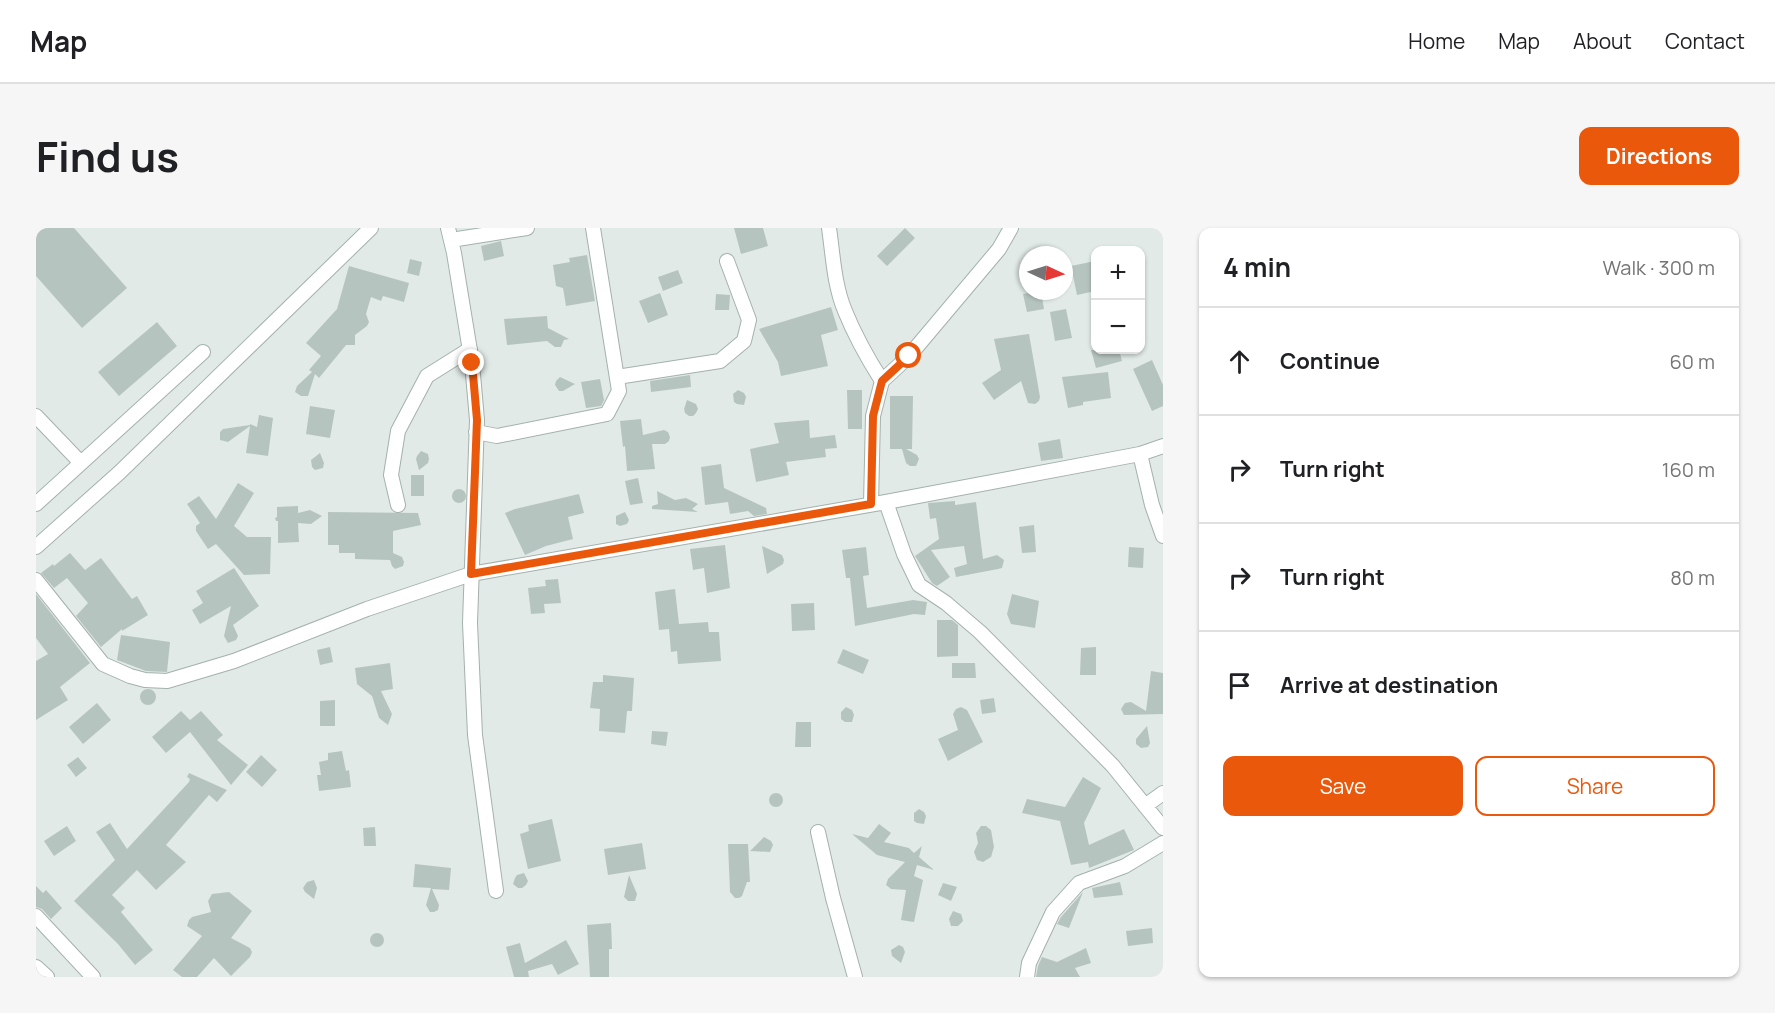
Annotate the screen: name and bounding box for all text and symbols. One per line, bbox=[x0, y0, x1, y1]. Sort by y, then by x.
text: Map bbox=[30, 22, 87, 60]
text: Home bbox=[1408, 27, 1465, 55]
text: Map bbox=[1498, 27, 1540, 55]
text: About bbox=[1573, 27, 1632, 55]
text: Contact bbox=[1665, 27, 1745, 55]
text: Find us bbox=[36, 127, 179, 185]
button: Directions bbox=[1579, 127, 1739, 185]
north arrow bbox=[1019, 246, 1073, 300]
map controls bbox=[1091, 246, 1145, 354]
button: + bbox=[1091, 246, 1145, 300]
text: 4 min bbox=[1223, 249, 1291, 285]
text: Walk · 300 m bbox=[1603, 254, 1715, 281]
button: − bbox=[1091, 300, 1145, 354]
route start bbox=[895, 342, 921, 368]
icon: ahead bbox=[1223, 345, 1256, 378]
text: Continue bbox=[1280, 346, 1380, 376]
text: 60 m bbox=[1669, 348, 1715, 375]
route end bbox=[458, 349, 484, 375]
icon: right bbox=[1223, 453, 1256, 486]
text: Turn right bbox=[1280, 454, 1385, 484]
text: 160 m bbox=[1662, 456, 1715, 483]
icon: right bbox=[1223, 561, 1256, 594]
text: Turn right bbox=[1280, 562, 1385, 592]
text: 80 m bbox=[1670, 564, 1715, 591]
icon: arrive bbox=[1223, 669, 1256, 702]
text: Arrive at destination bbox=[1280, 670, 1498, 700]
button: Save bbox=[1223, 756, 1463, 816]
button: Share bbox=[1475, 756, 1715, 816]

